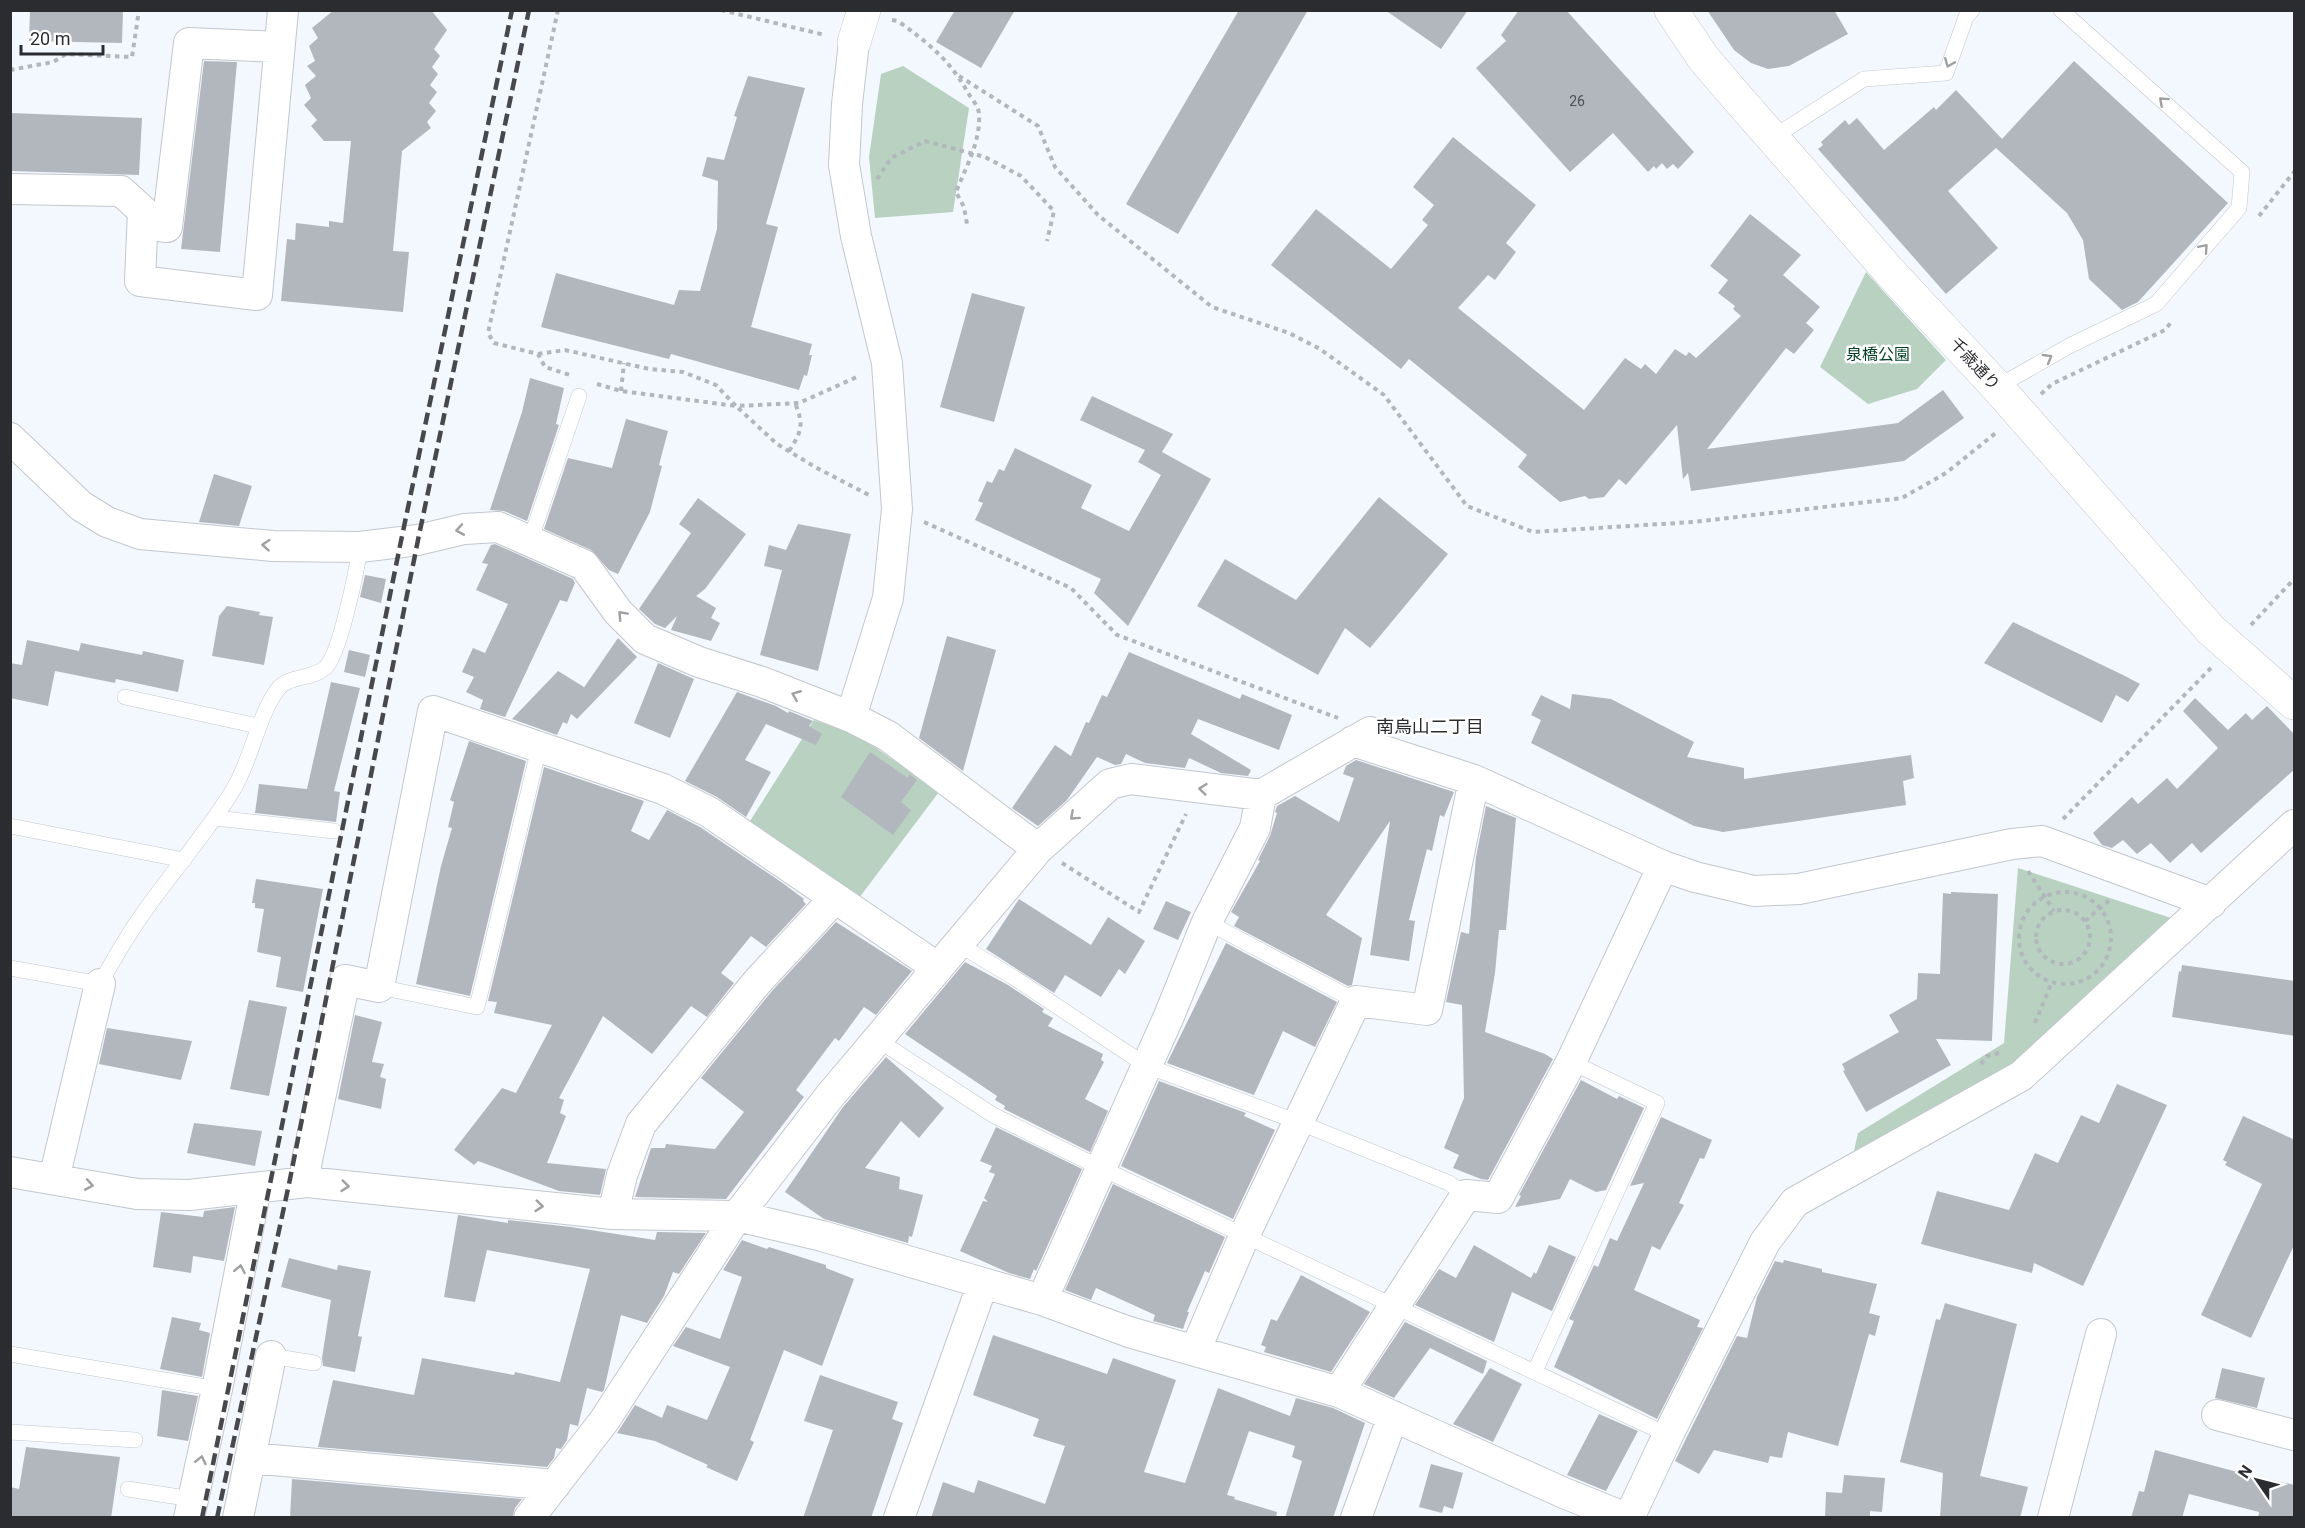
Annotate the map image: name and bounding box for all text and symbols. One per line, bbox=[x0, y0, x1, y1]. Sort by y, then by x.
scale bar bbox=[21, 18, 104, 56]
text: 20 m bbox=[30, 28, 70, 49]
one-way arrow bbox=[1944, 57, 1956, 68]
house number: 26 bbox=[1569, 93, 1585, 109]
one-way arrow bbox=[2159, 97, 2170, 108]
one-way arrow bbox=[2197, 244, 2208, 255]
street label: 千歳通り bbox=[1946, 334, 2004, 394]
park label: 泉橋公園 bbox=[1846, 345, 1910, 364]
one-way arrow bbox=[2042, 354, 2052, 365]
one-way arrow bbox=[455, 524, 465, 536]
one-way arrow bbox=[262, 539, 271, 552]
one-way arrow bbox=[618, 612, 629, 622]
one-way arrow bbox=[792, 690, 803, 702]
district label: 南烏山二丁目 bbox=[1376, 716, 1484, 737]
one-way arrow bbox=[1199, 783, 1208, 795]
one-way arrow bbox=[1070, 809, 1081, 820]
one-way arrow bbox=[84, 1178, 94, 1191]
one-way arrow bbox=[341, 1179, 350, 1192]
one-way arrow bbox=[535, 1199, 544, 1212]
one-way arrow bbox=[233, 1265, 246, 1275]
north arrow bbox=[2227, 1450, 2287, 1510]
one-way arrow bbox=[194, 1456, 207, 1466]
text: N bbox=[2234, 1462, 2256, 1482]

